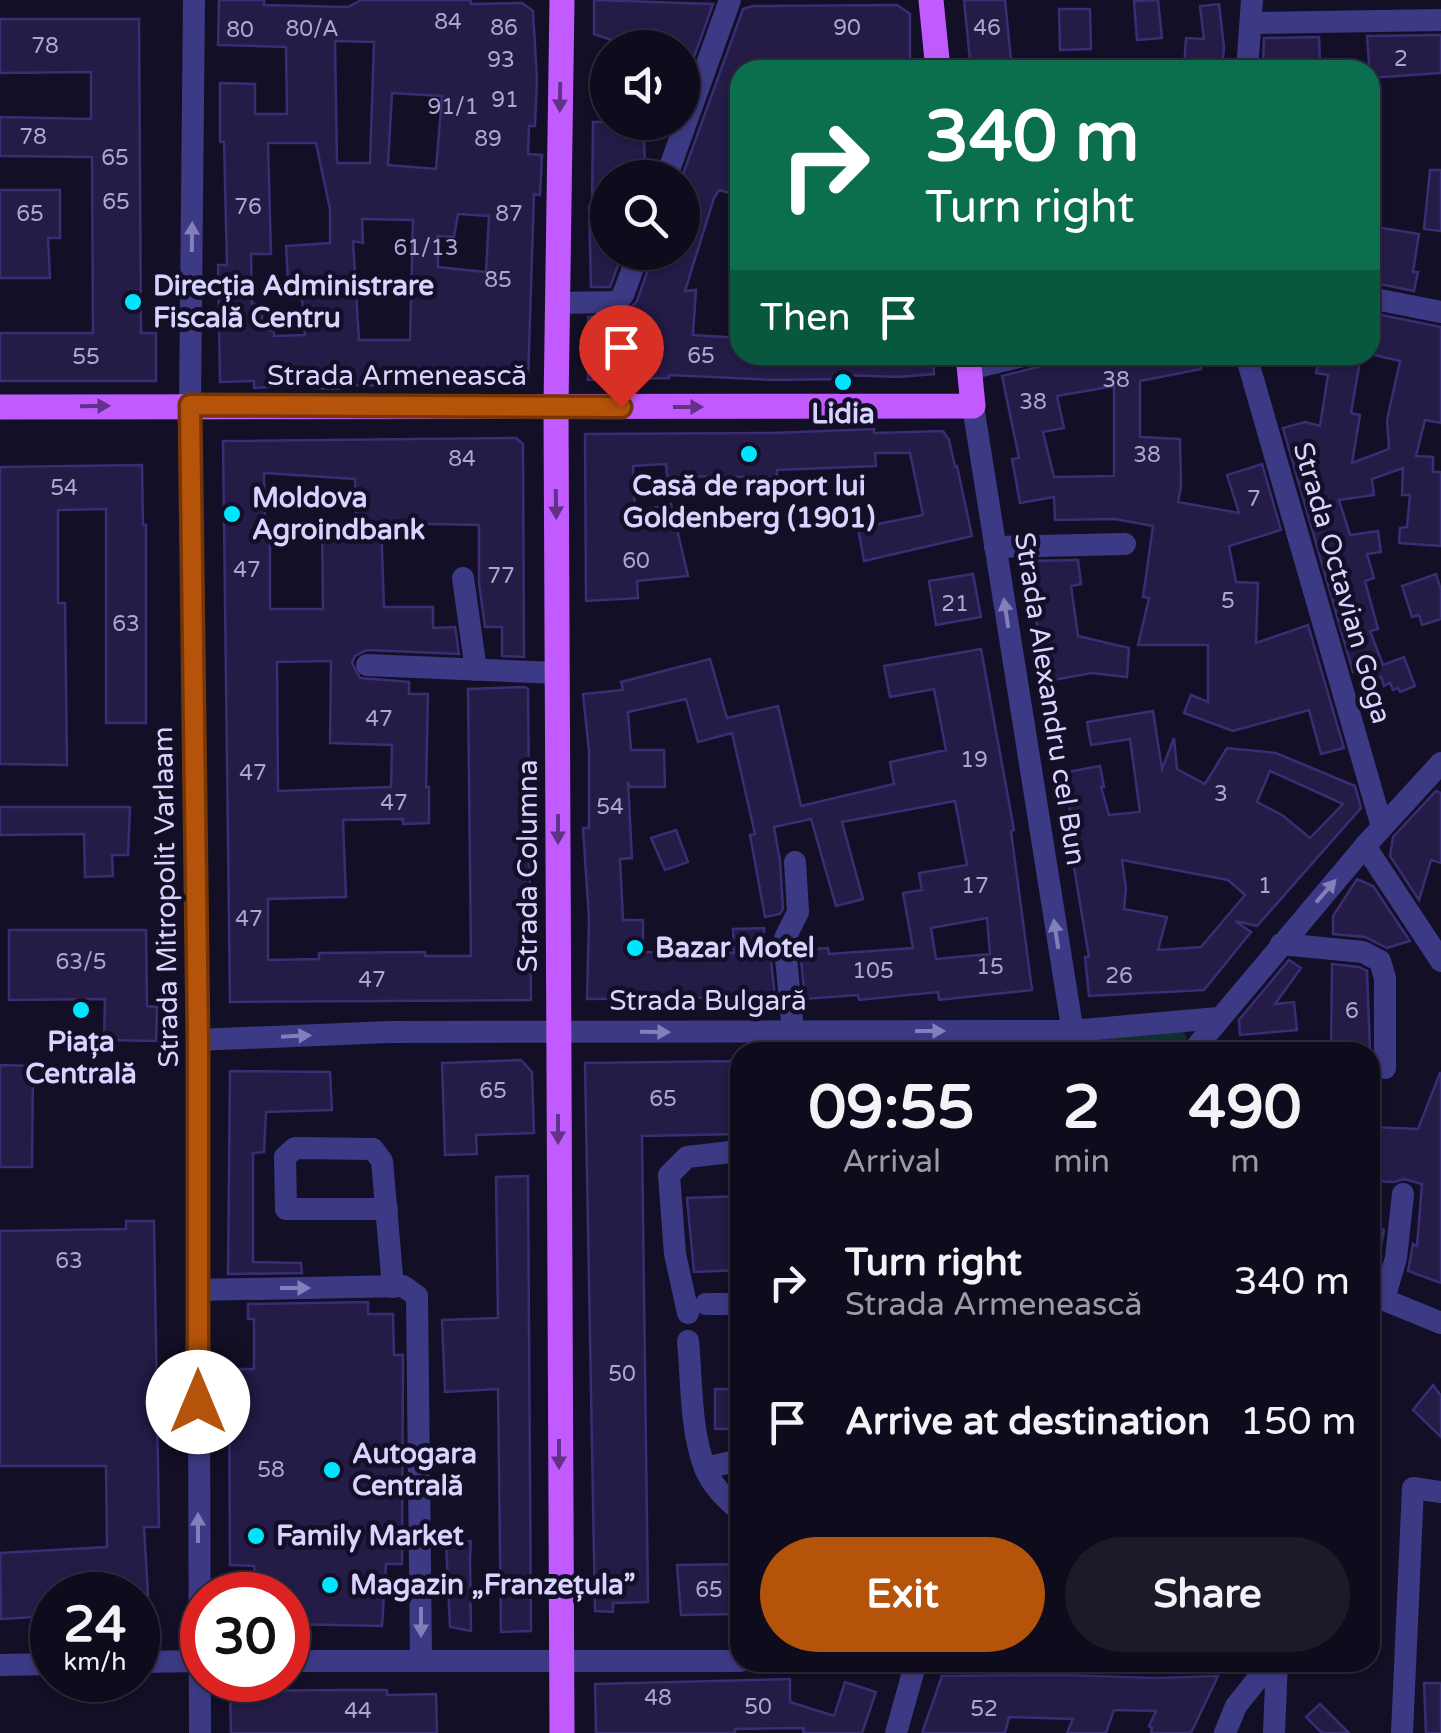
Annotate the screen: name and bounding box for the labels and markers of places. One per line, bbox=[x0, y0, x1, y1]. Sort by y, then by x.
place label: Direcția Administrare Fiscală Centru bbox=[153, 269, 434, 335]
marker: Direcția Administrare Fiscală Centru bbox=[122, 291, 144, 313]
pin bbox=[579, 305, 664, 408]
marker: Lidia bbox=[832, 371, 854, 393]
place label: Lidia bbox=[811, 397, 875, 431]
marker: Casă de raport lui Goldenberg (1901) bbox=[738, 443, 760, 465]
place label: Casă de raport lui Goldenberg (1901) bbox=[623, 469, 875, 535]
place label: Moldova Agroindbank bbox=[252, 481, 425, 547]
marker: Moldova Agroindbank bbox=[221, 503, 243, 525]
place label: Bazar Motel bbox=[655, 931, 815, 965]
marker: Bazar Motel bbox=[624, 937, 646, 959]
marker: Piața Centrală bbox=[70, 999, 92, 1021]
place label: Piața Centrală bbox=[25, 1025, 137, 1091]
place label: Autogara Centrală bbox=[352, 1437, 477, 1503]
marker: Autogara Centrală bbox=[321, 1459, 343, 1481]
place label: Family Market bbox=[276, 1519, 464, 1553]
marker: Family Market bbox=[245, 1525, 267, 1547]
place label: Magazin „Franzețula” bbox=[350, 1568, 635, 1602]
marker: Magazin „Franzețula” bbox=[319, 1574, 341, 1596]

